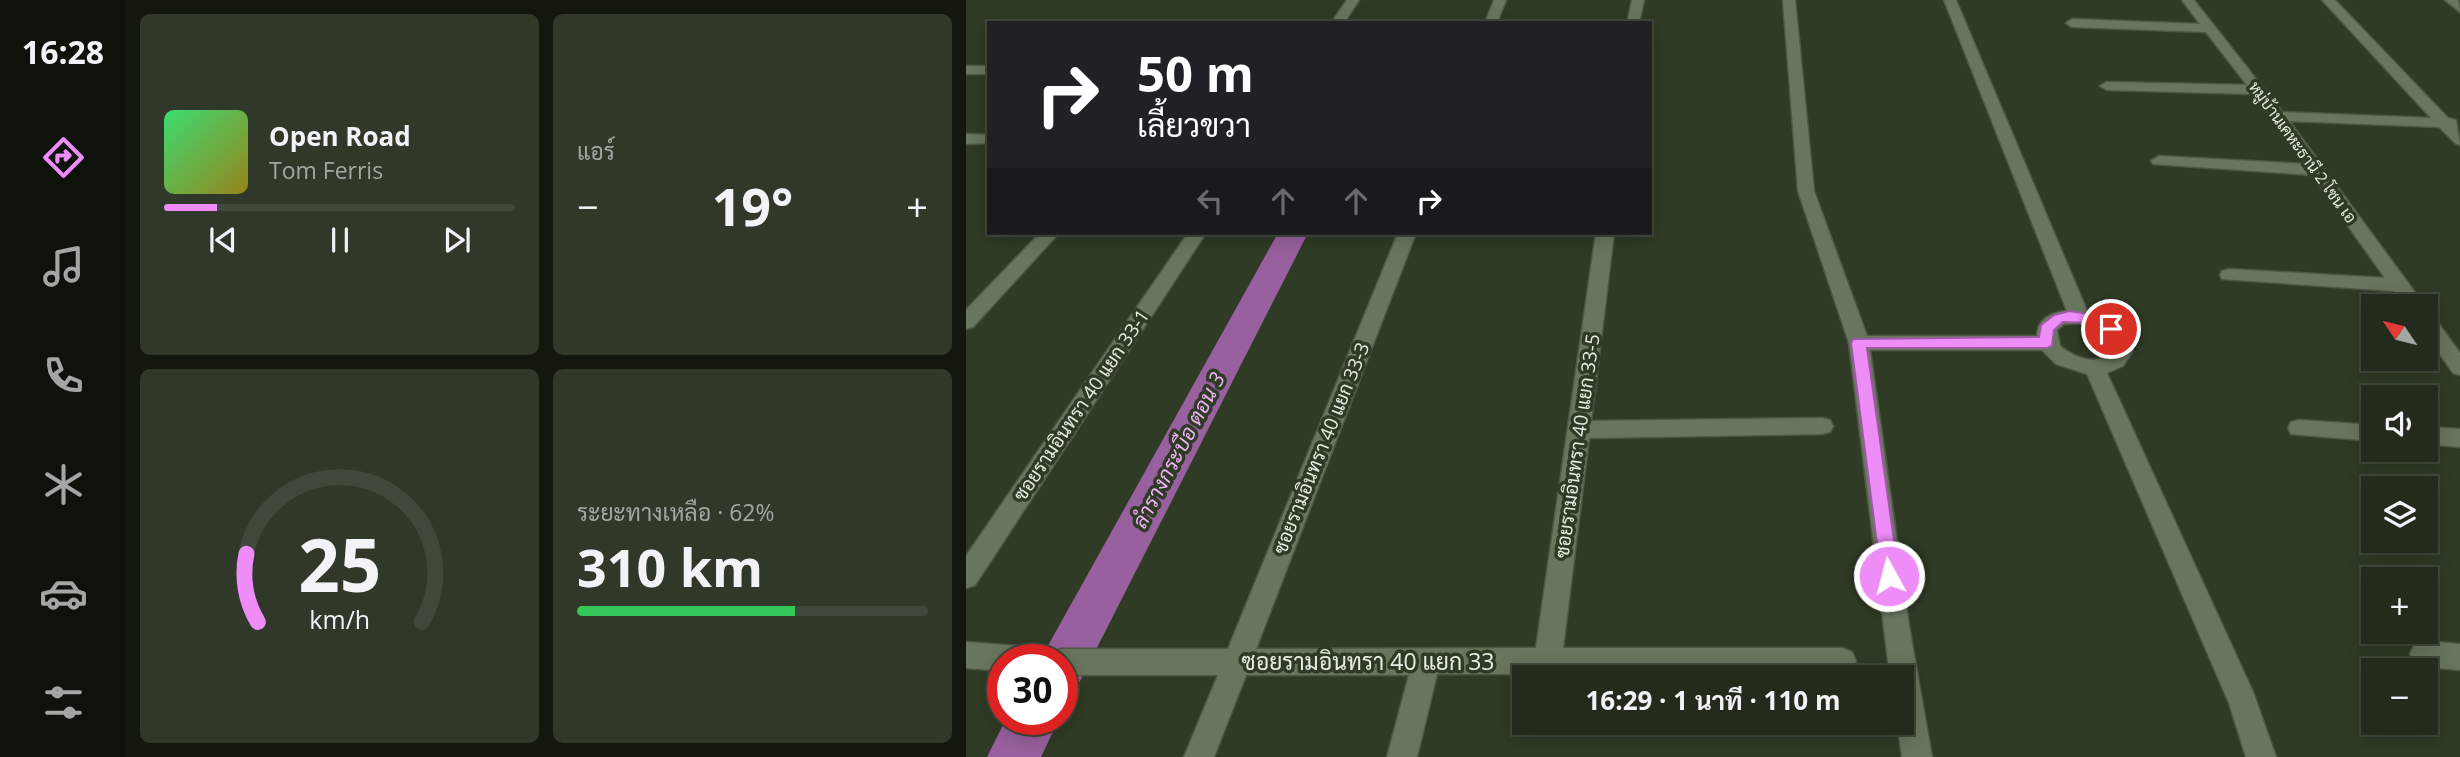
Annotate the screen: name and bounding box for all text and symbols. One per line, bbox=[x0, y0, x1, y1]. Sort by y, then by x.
text: 16:28 bbox=[22, 30, 104, 73]
text: 50 m bbox=[1137, 40, 1254, 106]
icon: right bbox=[1022, 49, 1113, 140]
street label: หมู่บ้านเคหะธานี 2 โซน เอ bbox=[2243, 77, 2362, 228]
text: เลี้ยวขวา bbox=[1137, 103, 1251, 146]
text: Open Road bbox=[269, 118, 411, 154]
icon: directions bbox=[39, 133, 88, 182]
text: แอร์ bbox=[577, 135, 615, 167]
text: Tom Ferris bbox=[269, 154, 383, 186]
text: 19° bbox=[712, 170, 793, 241]
text: − bbox=[577, 180, 599, 232]
text: + bbox=[906, 180, 928, 232]
icon: left bbox=[1191, 182, 1229, 220]
icon: ahead bbox=[1264, 182, 1302, 220]
icon: ahead bbox=[1337, 182, 1375, 220]
icon: right bbox=[1410, 182, 1448, 220]
icon: previous bbox=[204, 221, 242, 259]
icon: pause bbox=[321, 221, 359, 259]
icon: next bbox=[438, 221, 476, 259]
icon: music bbox=[39, 242, 88, 291]
north arrow bbox=[2361, 294, 2438, 371]
map controls bbox=[2361, 294, 2438, 735]
pin bbox=[2081, 299, 2141, 359]
street label: ซอยรามอินทรา 40 แยก 33-1 bbox=[1007, 304, 1155, 506]
icon: arrive bbox=[2092, 310, 2130, 348]
street label: ซอยรามอินทรา 40 แยก 33-5 bbox=[1548, 332, 1606, 560]
street label: ซอยรามอินทรา 40 แยก 33-3 bbox=[1267, 338, 1375, 558]
icon: phone bbox=[39, 351, 88, 400]
water label: ลำรางกระบือ ตอน 3 bbox=[1125, 367, 1231, 533]
button: sound bbox=[2361, 385, 2438, 462]
icon: climate bbox=[39, 460, 88, 509]
button: layers bbox=[2361, 476, 2438, 553]
text: ระยะทางเหลือ · 62% bbox=[577, 496, 774, 528]
text: 25 bbox=[298, 514, 381, 613]
text: 310 km bbox=[577, 531, 763, 602]
position arrow bbox=[1852, 539, 1926, 613]
button: + bbox=[2361, 567, 2438, 644]
icon: car bbox=[39, 569, 88, 618]
text: km/h bbox=[309, 602, 370, 636]
speed limit sign: 30 bbox=[987, 644, 1078, 735]
street label: ซอยรามอินทรา 40 แยก 33 bbox=[1241, 645, 1495, 677]
button: − bbox=[2361, 658, 2438, 735]
icon: filters bbox=[39, 678, 88, 727]
text: 16:29 · 1 นาที · 110 m bbox=[1585, 682, 1841, 718]

